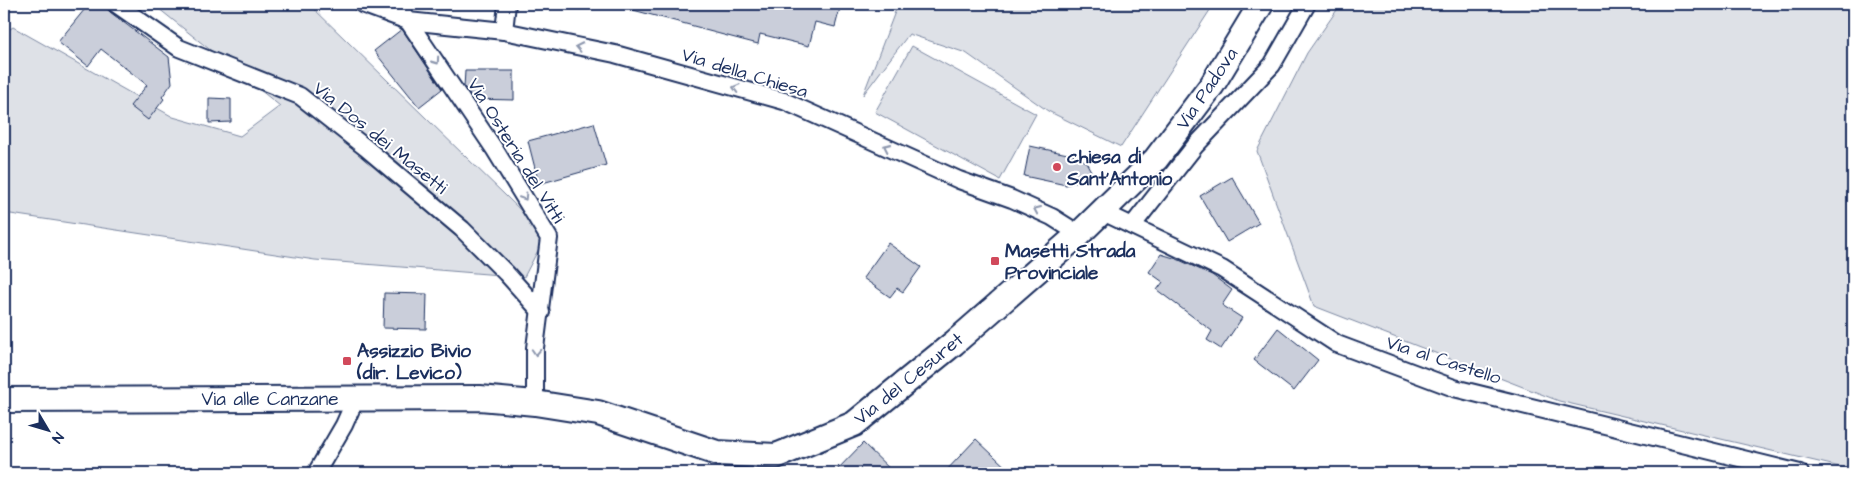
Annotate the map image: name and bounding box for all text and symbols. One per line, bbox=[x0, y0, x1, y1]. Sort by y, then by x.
street label: Via della Chiesa bbox=[678, 41, 811, 106]
one-way arrow bbox=[575, 42, 584, 52]
street label: Via Padova bbox=[1170, 42, 1245, 135]
one-way arrow bbox=[430, 55, 439, 65]
street label: Via Osteria del Vitti bbox=[460, 73, 571, 229]
street label: Via Dos dei Masetti bbox=[307, 75, 453, 201]
one-way arrow bbox=[733, 83, 741, 93]
one-way arrow bbox=[883, 143, 892, 153]
place label: chiesa di Sant'Antonio bbox=[1066, 144, 1173, 193]
marker: chiesa di Sant'Antonio bbox=[1051, 161, 1063, 173]
one-way arrow bbox=[518, 192, 528, 201]
one-way arrow bbox=[1033, 206, 1042, 217]
place label: Masetti Strada Provinciale bbox=[1005, 238, 1136, 287]
marker: Masetti Strada Provinciale bbox=[989, 255, 1001, 267]
street label: Via del Cesuret bbox=[848, 326, 970, 432]
street label: Via al Castello bbox=[1382, 329, 1505, 392]
place label: Assizzio Bivio (dir. Levico) bbox=[356, 338, 471, 387]
one-way arrow bbox=[530, 348, 541, 356]
marker: Assizzio Bivio (dir. Levico) bbox=[341, 355, 353, 367]
street label: Via alle Canzane bbox=[201, 386, 339, 413]
north arrow bbox=[22, 404, 72, 454]
text: N bbox=[47, 428, 68, 447]

